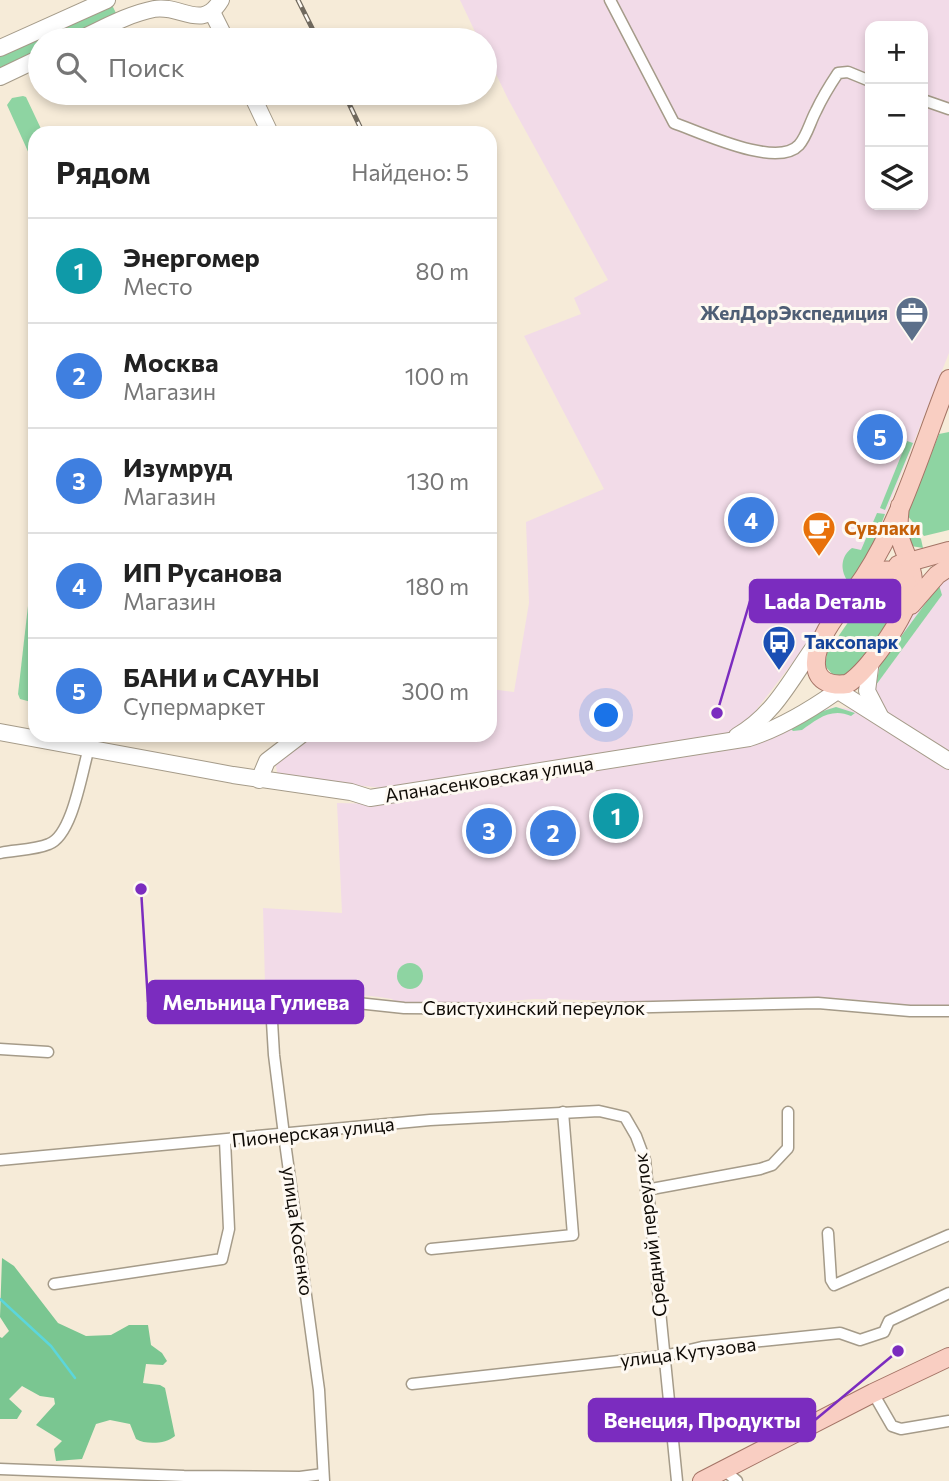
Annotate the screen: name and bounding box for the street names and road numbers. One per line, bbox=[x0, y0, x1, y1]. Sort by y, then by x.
street label: Апанасенковская улица bbox=[383, 751, 595, 806]
street label: Свистухинский переулок bbox=[423, 996, 645, 1019]
street label: Пионерская улица bbox=[230, 1112, 395, 1151]
street label: Средний переулок bbox=[628, 1152, 671, 1318]
street label: улица Косенко bbox=[278, 1165, 319, 1297]
street label: улица Кутузова bbox=[619, 1332, 757, 1371]

